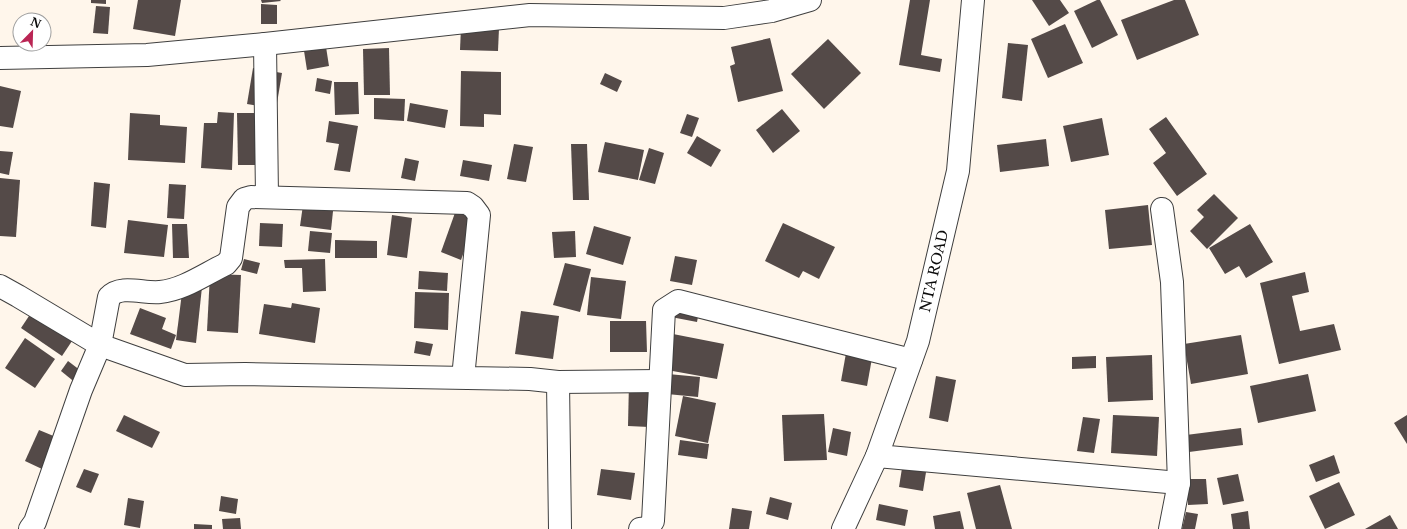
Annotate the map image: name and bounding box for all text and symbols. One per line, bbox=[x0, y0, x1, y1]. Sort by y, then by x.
north arrow bbox=[12, 12, 52, 52]
text: N bbox=[28, 14, 44, 32]
street label: NTA ROAD bbox=[916, 228, 952, 314]

